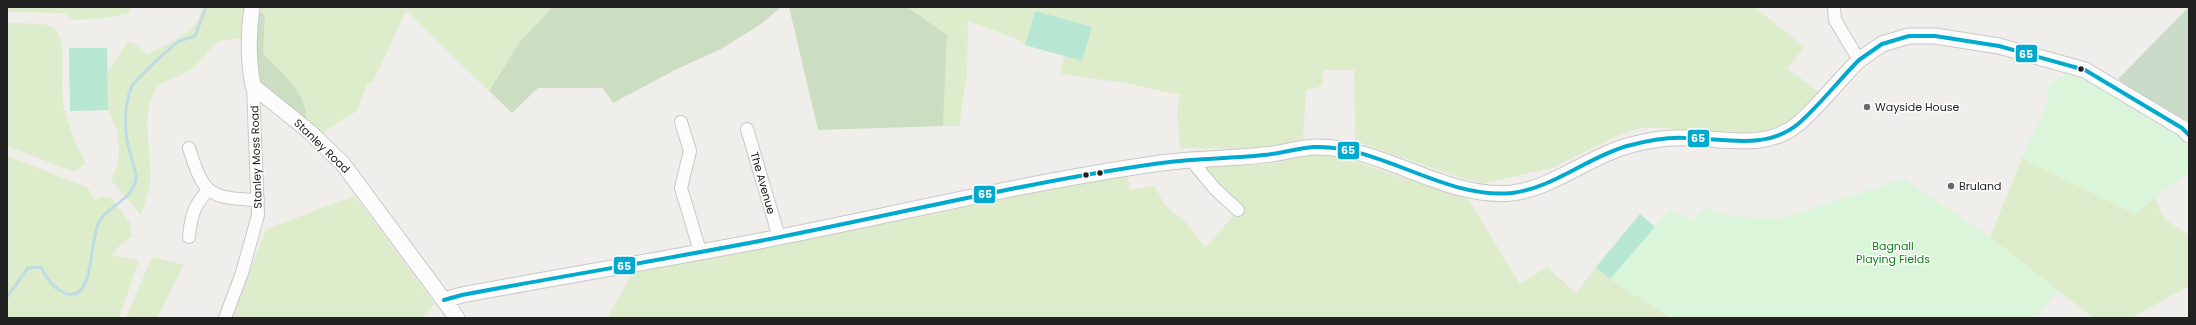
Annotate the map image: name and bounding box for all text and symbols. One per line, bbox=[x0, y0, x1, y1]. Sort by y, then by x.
line badge: 65 bbox=[2015, 44, 2038, 63]
text: 65 bbox=[2019, 46, 2033, 62]
unlabelled marker bbox=[2076, 64, 2086, 74]
place label: Wayside House bbox=[1875, 99, 1959, 115]
marker: Wayside House bbox=[1862, 102, 1872, 112]
street label: Stanley Moss Road bbox=[246, 105, 266, 209]
street label: Stanley Road bbox=[290, 115, 354, 177]
line badge: 65 bbox=[1687, 129, 1710, 148]
text: 65 bbox=[1691, 130, 1705, 146]
line badge: 65 bbox=[1337, 141, 1360, 160]
text: 65 bbox=[1341, 142, 1355, 158]
street label: The Avenue bbox=[746, 150, 780, 216]
unlabelled marker bbox=[1095, 168, 1105, 178]
unlabelled marker bbox=[1081, 170, 1091, 180]
place label: Bruland bbox=[1959, 178, 2002, 194]
marker: Bruland bbox=[1946, 181, 1956, 191]
line badge: 65 bbox=[973, 185, 996, 204]
text: 65 bbox=[978, 186, 992, 202]
park label: Bagnall Playing Fields bbox=[1856, 238, 1930, 267]
line badge: 65 bbox=[613, 256, 636, 275]
text: 65 bbox=[617, 258, 631, 274]

